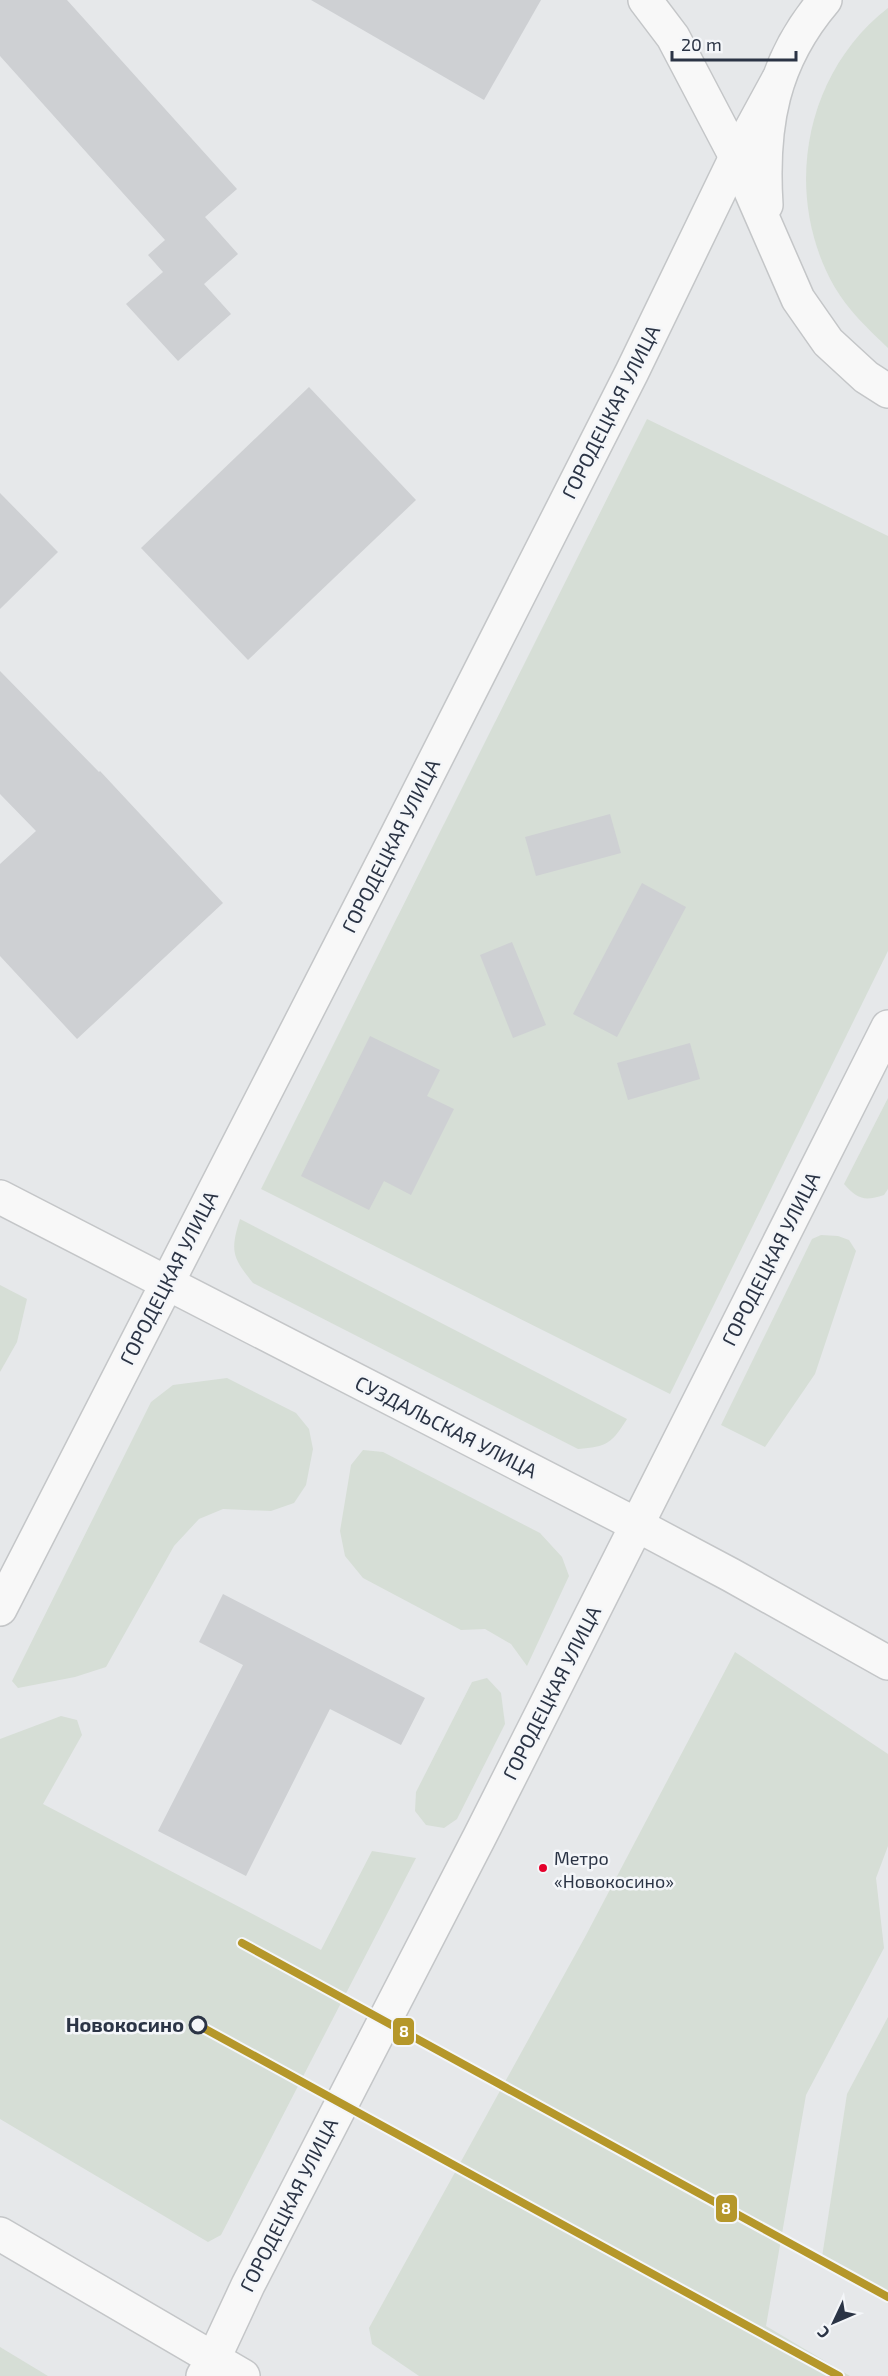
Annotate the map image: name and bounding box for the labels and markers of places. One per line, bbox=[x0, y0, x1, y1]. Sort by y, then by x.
place label: Метро «Новокосино» bbox=[554, 1847, 674, 1892]
marker: Метро «Новокосино» bbox=[537, 1862, 549, 1874]
place label: Новокосино bbox=[66, 2012, 184, 2036]
marker: Новокосино bbox=[189, 2016, 207, 2034]

